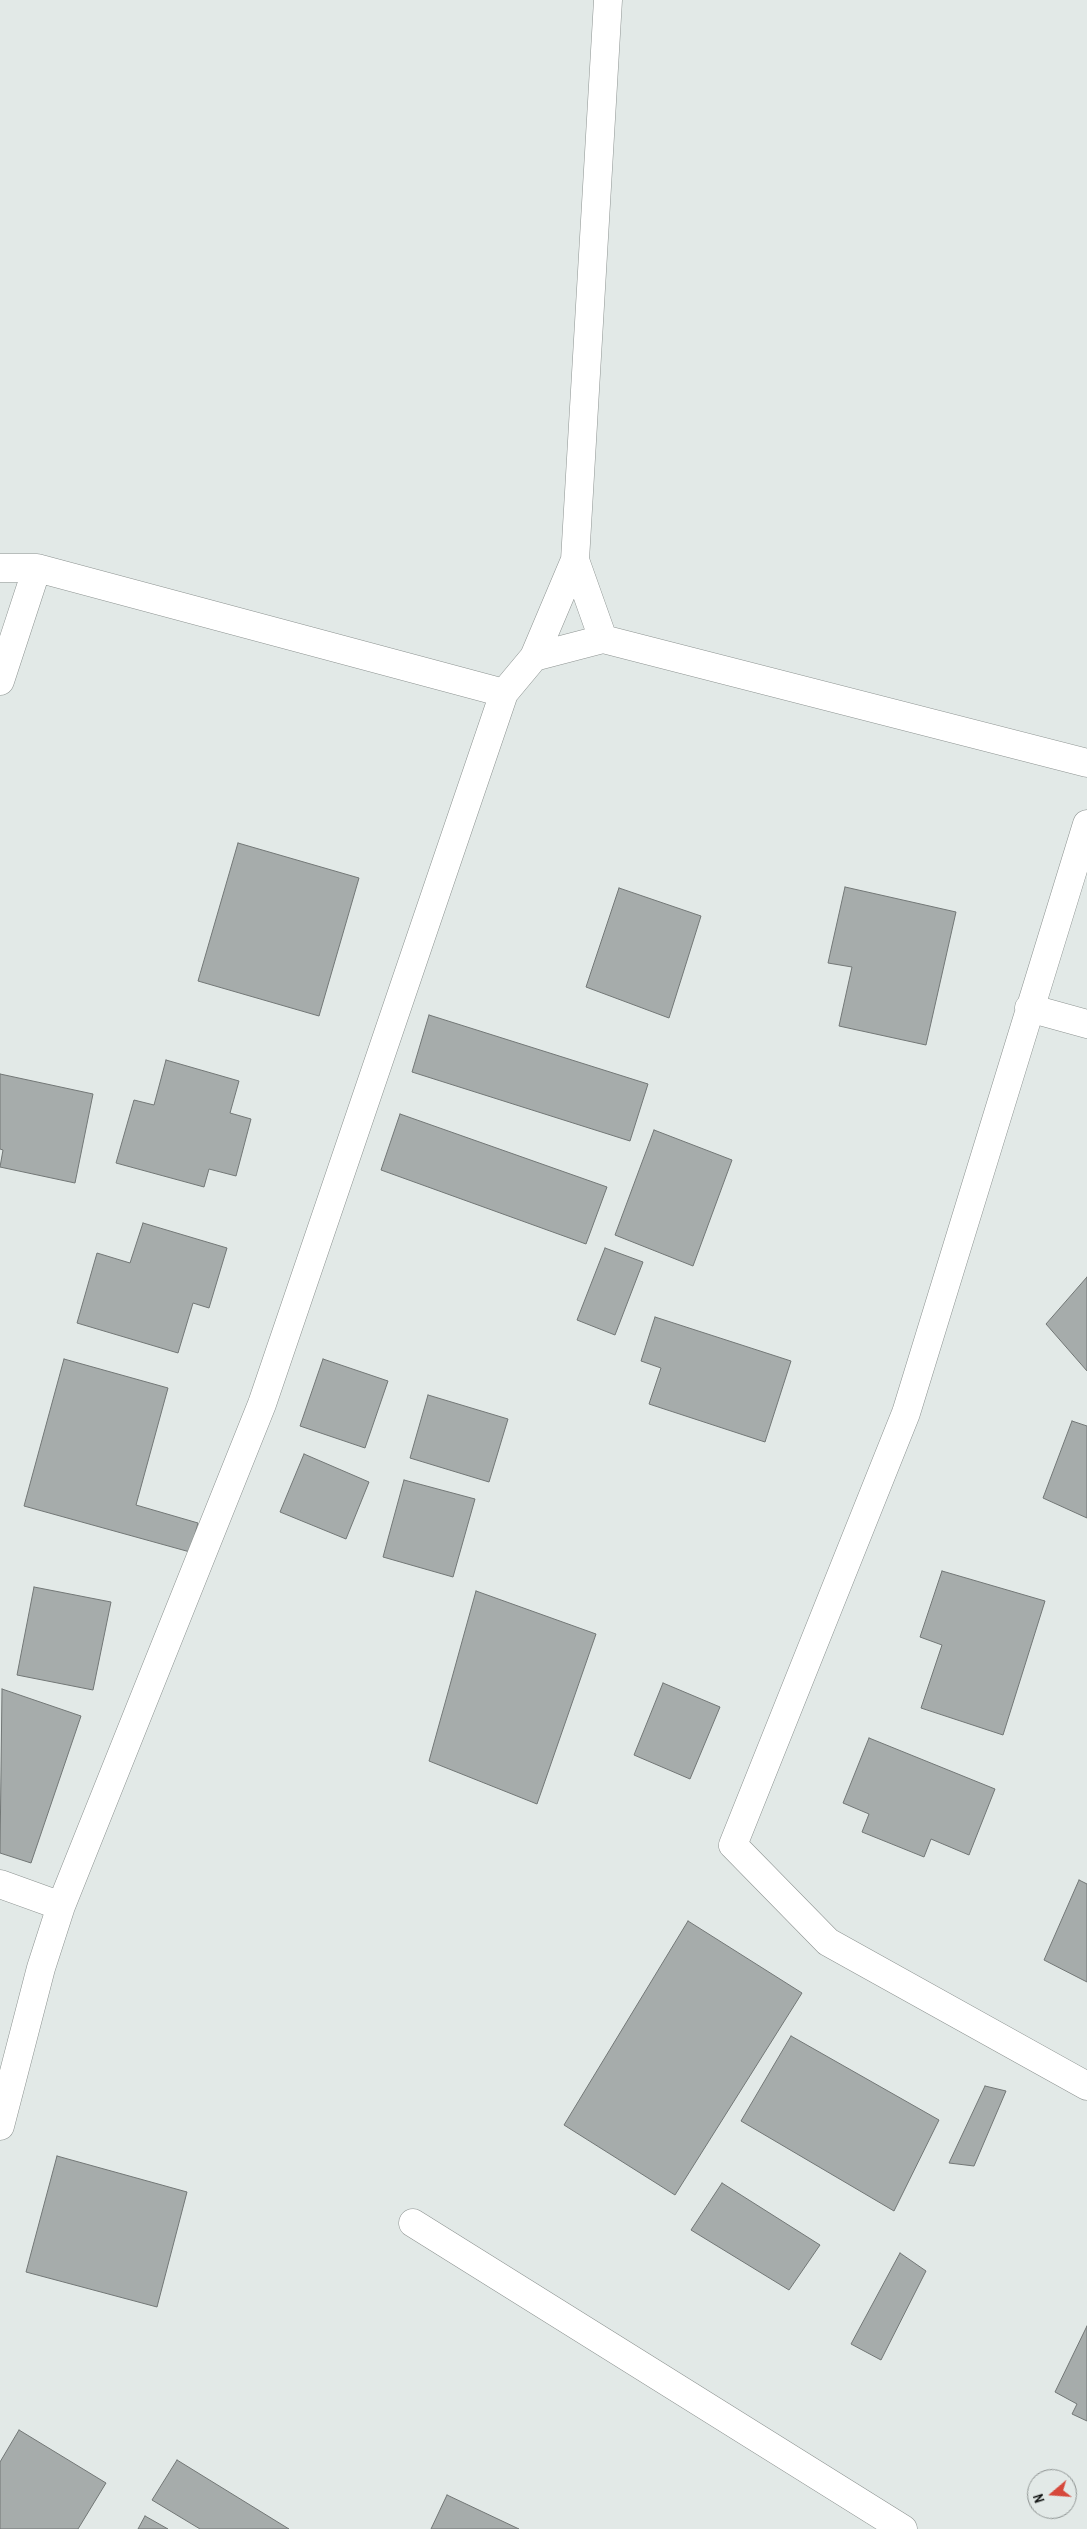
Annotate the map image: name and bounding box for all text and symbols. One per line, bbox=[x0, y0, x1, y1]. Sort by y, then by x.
north arrow bbox=[1027, 2469, 1077, 2519]
text: N bbox=[1029, 2492, 1049, 2505]

